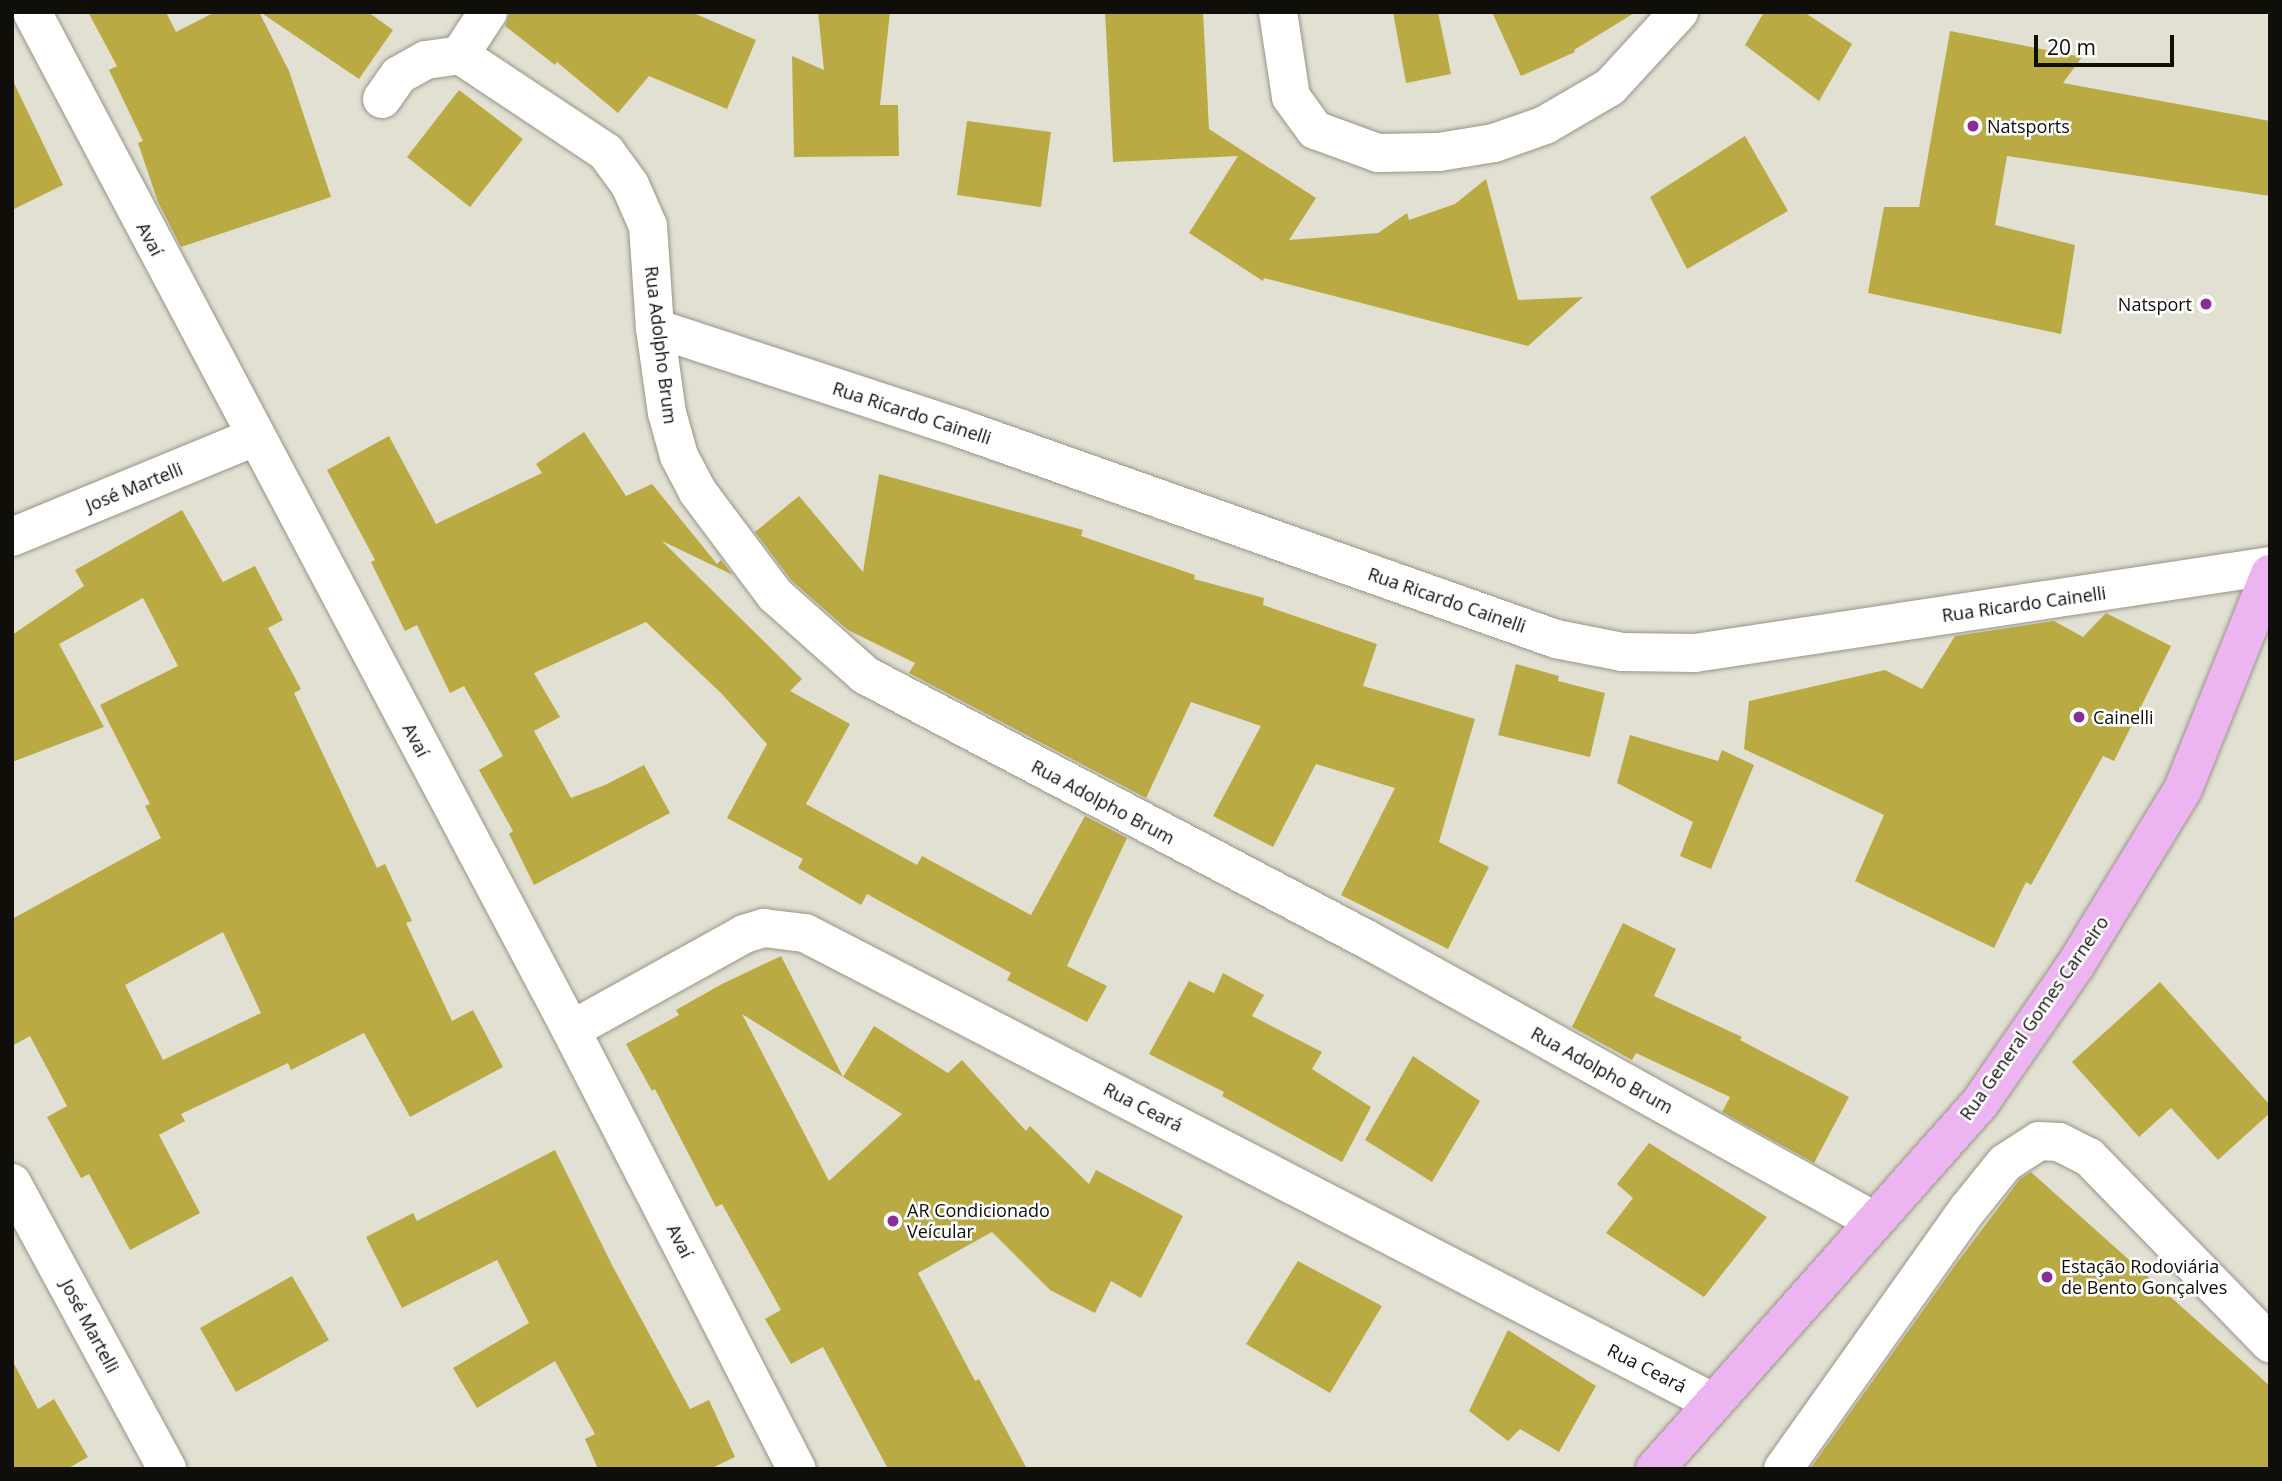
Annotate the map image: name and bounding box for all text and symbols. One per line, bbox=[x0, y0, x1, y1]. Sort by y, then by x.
scale bar bbox=[2037, 21, 2177, 65]
text: 20 m bbox=[2047, 33, 2096, 61]
place label: Natsports bbox=[1987, 115, 2070, 137]
marker: Natsports bbox=[1965, 118, 1981, 134]
street label: Avaí bbox=[132, 219, 168, 259]
street label: Rua Adolpho Brum bbox=[641, 265, 681, 425]
place label: Natsport bbox=[2118, 293, 2192, 315]
marker: Natsport bbox=[2198, 296, 2214, 312]
street label: Rua Ricardo Cainelli bbox=[830, 377, 994, 449]
street label: José Martelli bbox=[82, 458, 186, 516]
street label: Rua Ricardo Cainelli bbox=[1365, 563, 1529, 637]
street label: Rua Ricardo Cainelli bbox=[1940, 582, 2108, 626]
place label: Cainelli bbox=[2093, 706, 2154, 728]
marker: Cainelli bbox=[2071, 709, 2087, 725]
street label: Avaí bbox=[398, 720, 434, 760]
street label: Rua Adolpho Brum bbox=[1028, 755, 1178, 849]
street label: Rua General Gomes Carneiro bbox=[1955, 912, 2113, 1124]
street label: Rua Adolpho Brum bbox=[1527, 1022, 1677, 1118]
street label: Rua Ceará bbox=[1100, 1078, 1186, 1136]
place label: AR Condicionado Veícular bbox=[907, 1200, 1050, 1242]
marker: AR Condicionado Veícular bbox=[885, 1213, 901, 1229]
street label: Avaí bbox=[662, 1221, 698, 1261]
place label: Estação Rodoviária de Bento Gonçalves bbox=[2061, 1256, 2227, 1298]
marker: Estação Rodoviária de Bento Gonçalves bbox=[2039, 1269, 2055, 1285]
street label: José Martelli bbox=[56, 1276, 124, 1376]
street label: Rua Ceará bbox=[1604, 1339, 1690, 1397]

